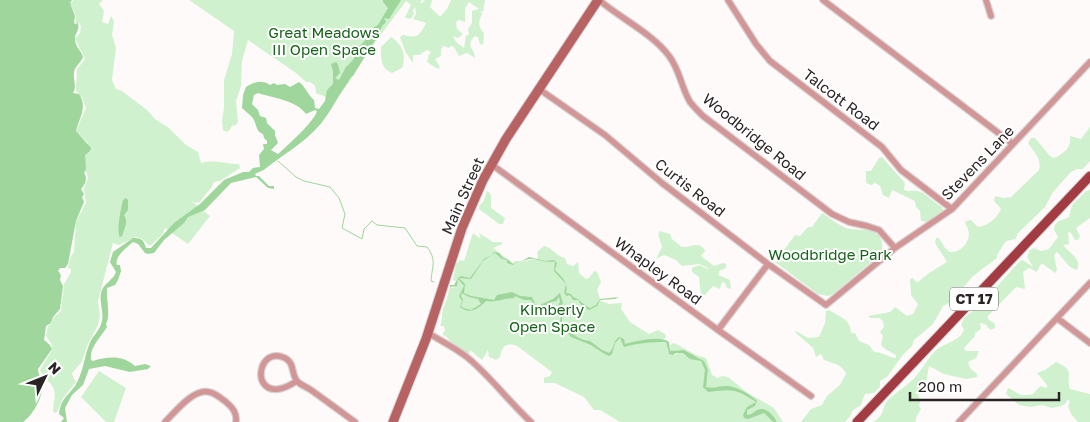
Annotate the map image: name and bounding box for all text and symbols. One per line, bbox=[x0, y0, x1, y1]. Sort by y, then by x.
park label: Great Meadows III Open Space bbox=[268, 23, 380, 58]
street label: Talcott Road bbox=[800, 65, 883, 134]
street label: Woodbridge Road bbox=[699, 89, 810, 183]
street label: Stevens Lane bbox=[937, 121, 1017, 203]
street label: Main Street bbox=[437, 154, 487, 237]
street label: Curtis Road bbox=[652, 154, 729, 220]
street label: Whapley Road bbox=[612, 233, 706, 308]
park label: Woodbridge Park bbox=[768, 245, 892, 263]
road number: CT 17 bbox=[950, 288, 998, 310]
park label: Kimberly Open Space bbox=[509, 300, 595, 335]
north arrow bbox=[20, 352, 70, 402]
text: N bbox=[45, 358, 65, 377]
scale bar bbox=[910, 370, 1059, 402]
text: 200 m bbox=[918, 377, 962, 395]

